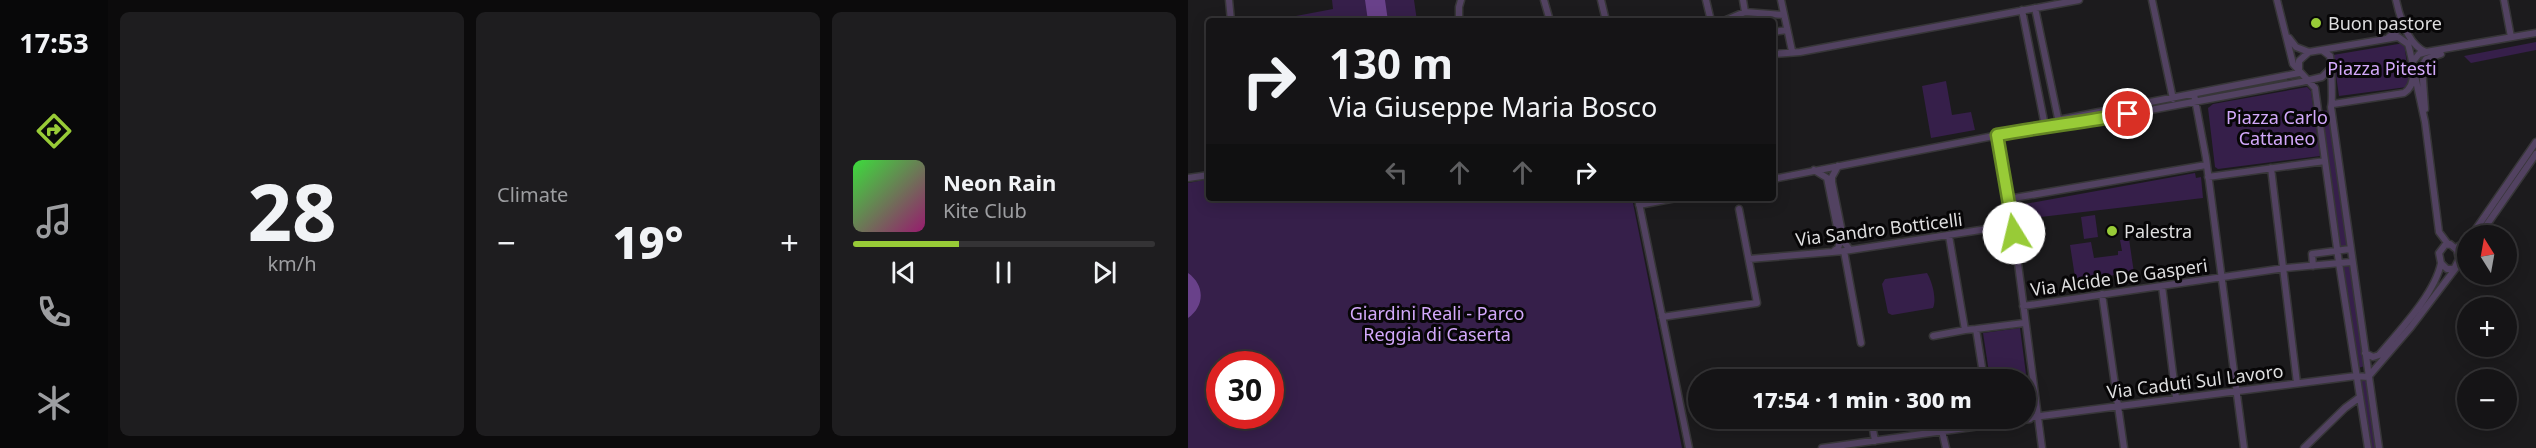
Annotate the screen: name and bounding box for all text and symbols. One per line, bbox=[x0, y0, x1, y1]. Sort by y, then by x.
place label: Buon pastore bbox=[2328, 11, 2442, 35]
marker: Buon pastore bbox=[2309, 16, 2323, 30]
text: 17:53 bbox=[19, 24, 89, 61]
text: 130 m bbox=[1329, 34, 1453, 91]
icon: right bbox=[1230, 42, 1308, 120]
park label: Piazza Pitesti bbox=[2327, 56, 2437, 80]
text: Via Giuseppe Maria Bosco bbox=[1329, 88, 1657, 125]
pin bbox=[2102, 88, 2153, 139]
icon: arrive bbox=[2111, 97, 2144, 130]
park label: Piazza Carlo Cattaneo bbox=[2226, 105, 2328, 150]
icon: directions bbox=[33, 110, 75, 152]
icon: left bbox=[1380, 156, 1413, 189]
icon: ahead bbox=[1443, 156, 1476, 189]
icon: ahead bbox=[1506, 156, 1539, 189]
icon: right bbox=[1569, 156, 1602, 189]
text: 28 bbox=[247, 158, 337, 264]
text: Neon Rain bbox=[943, 167, 1056, 197]
text: Climate bbox=[497, 181, 568, 208]
text: Kite Club bbox=[943, 197, 1027, 224]
icon: music bbox=[33, 200, 75, 242]
position arrow bbox=[1982, 201, 2046, 265]
street label: Via Sandro Botticelli bbox=[1794, 207, 1964, 251]
text: 19° bbox=[612, 211, 684, 272]
place label: Palestra bbox=[2124, 219, 2192, 243]
text: − bbox=[497, 220, 516, 265]
text: + bbox=[780, 220, 799, 265]
marker: Palestra bbox=[2105, 224, 2119, 238]
north arrow bbox=[2457, 225, 2517, 285]
map controls bbox=[2457, 225, 2517, 429]
text: km/h bbox=[267, 250, 317, 277]
street label: Via Alcide De Gasperi bbox=[2029, 253, 2209, 301]
icon: previous bbox=[887, 256, 920, 289]
icon: pause bbox=[987, 256, 1020, 289]
icon: next bbox=[1088, 256, 1121, 289]
icon: phone bbox=[33, 291, 75, 333]
button: + bbox=[2457, 297, 2517, 357]
park label: Giardini Reali - Parco Reggia di Caserta bbox=[1350, 301, 1524, 346]
speed limit sign: 30 bbox=[1206, 351, 1284, 429]
street label: Via Caduti Sul Lavoro bbox=[2105, 358, 2285, 404]
button: − bbox=[2457, 369, 2517, 429]
icon: climate bbox=[33, 382, 75, 424]
text: 17:54 · 1 min · 300 m bbox=[1752, 384, 1972, 414]

